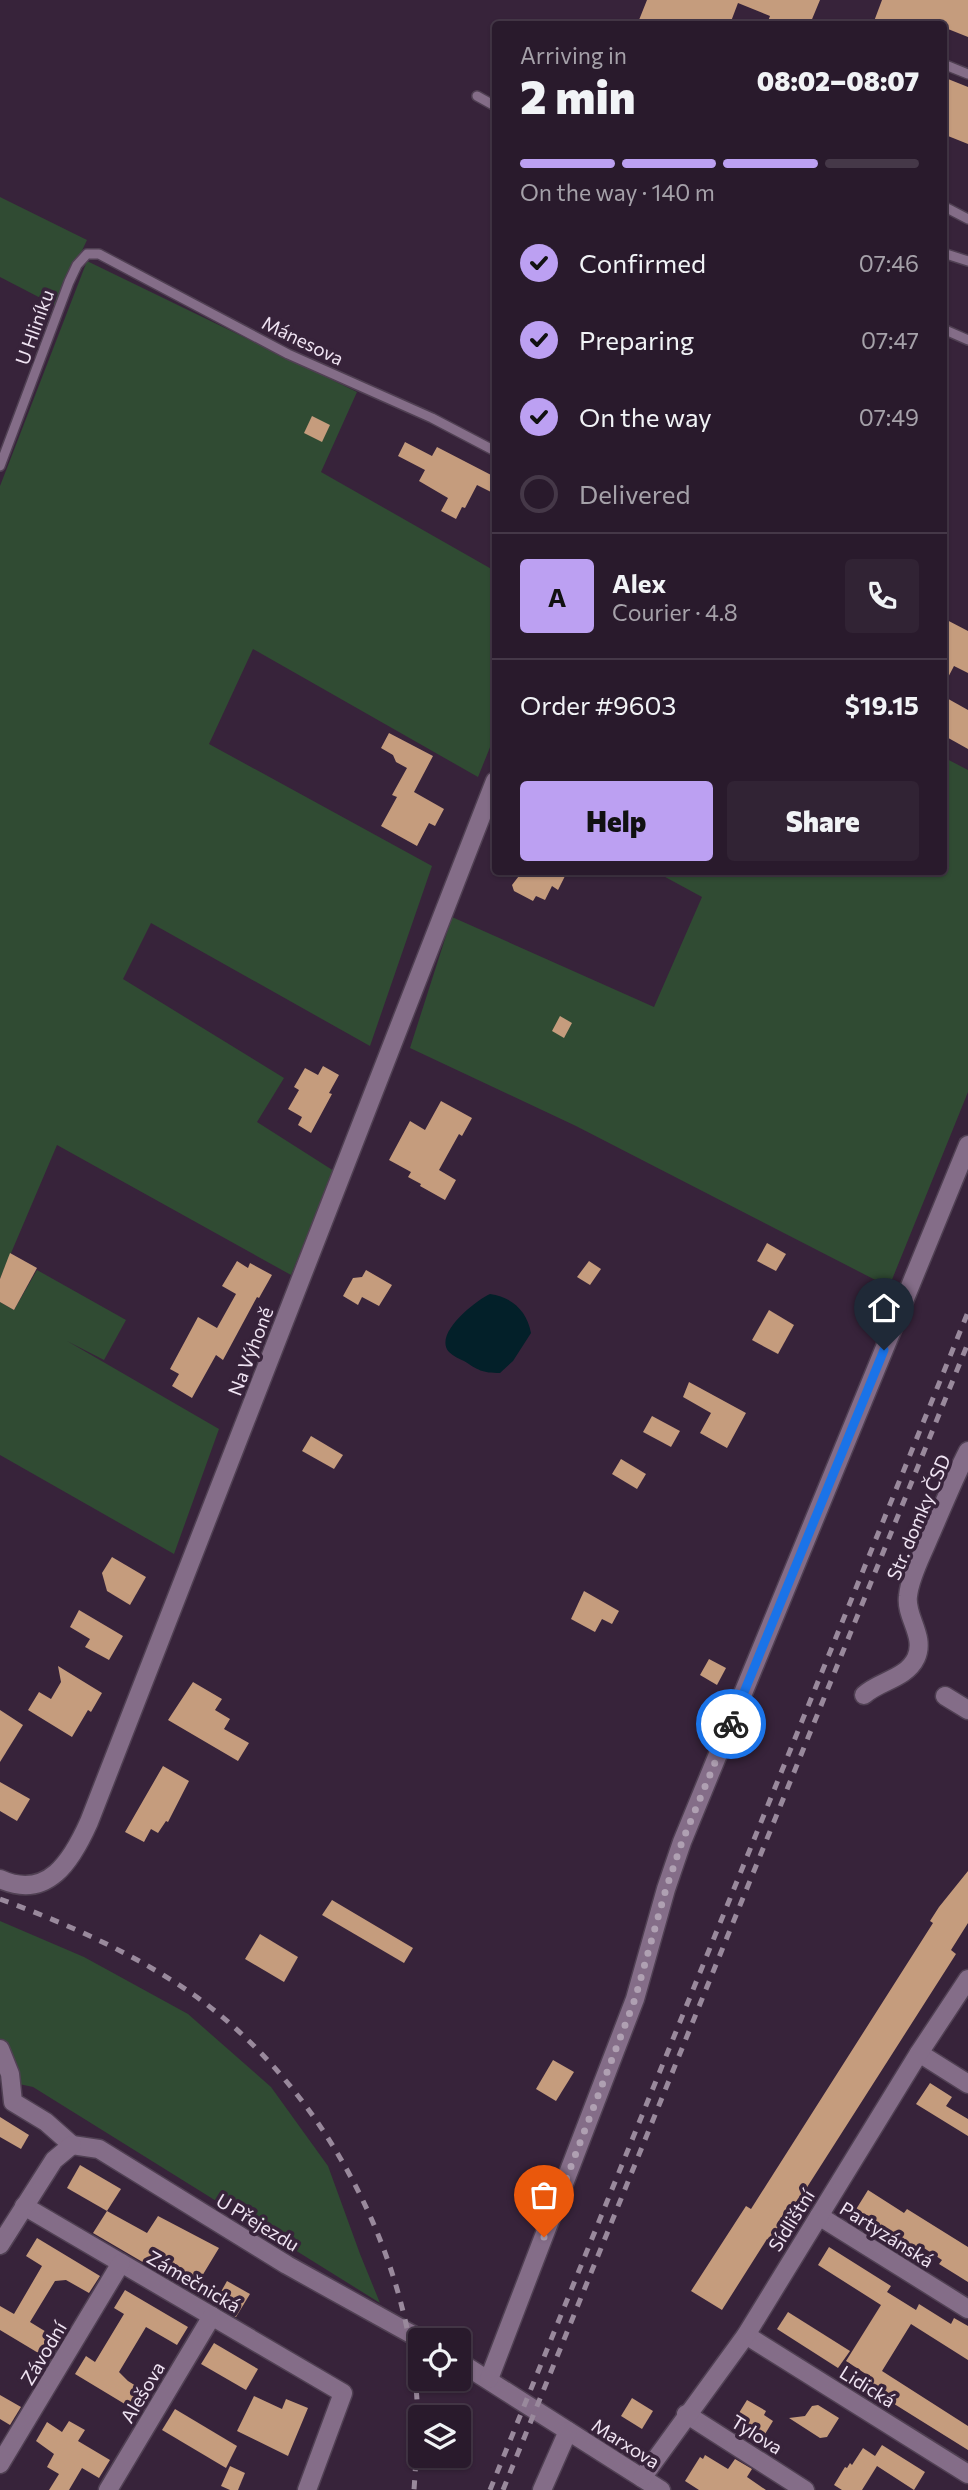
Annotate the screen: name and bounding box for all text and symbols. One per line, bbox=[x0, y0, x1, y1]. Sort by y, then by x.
text: Arriving in bbox=[520, 41, 627, 69]
text: 08:02–08:07 bbox=[757, 65, 919, 96]
text: 2 min bbox=[520, 67, 636, 123]
text: On the way · 140 m bbox=[520, 178, 715, 206]
icon: check bbox=[520, 244, 558, 282]
text: Confirmed bbox=[579, 247, 706, 278]
text: 07:46 bbox=[859, 249, 919, 277]
street label: U Hliníku bbox=[10, 286, 58, 368]
street label: Mánesova bbox=[258, 310, 348, 370]
icon: check bbox=[520, 321, 558, 359]
text: Preparing bbox=[579, 324, 694, 355]
text: 07:47 bbox=[861, 326, 919, 354]
icon: check bbox=[520, 398, 558, 436]
text: On the way bbox=[579, 401, 712, 432]
text: 07:49 bbox=[859, 403, 919, 431]
text: Delivered bbox=[579, 478, 690, 509]
button: phone bbox=[845, 559, 919, 633]
text: Alex bbox=[612, 567, 666, 598]
text: A bbox=[548, 581, 566, 612]
text: Courier · 4.8 bbox=[612, 598, 738, 626]
text: Order #9603 bbox=[520, 689, 676, 720]
text: $19.15 bbox=[845, 689, 919, 720]
button: Help bbox=[520, 781, 713, 861]
button: Share bbox=[727, 781, 919, 861]
pin bbox=[854, 1278, 914, 1350]
icon: home bbox=[865, 1289, 903, 1327]
street label: Na Výhoně bbox=[223, 1303, 277, 1399]
street label: Str. domky ČSD bbox=[880, 1450, 955, 1583]
courier bbox=[696, 1689, 766, 1759]
icon: bike bbox=[712, 1705, 750, 1743]
pin bbox=[514, 2165, 574, 2237]
icon: bag bbox=[525, 2176, 563, 2214]
street label: Sídlištní bbox=[763, 2184, 820, 2255]
street label: U Přejezdu bbox=[212, 2188, 304, 2256]
street label: Partyzánská bbox=[836, 2196, 938, 2272]
street label: Zámečnická bbox=[143, 2245, 245, 2317]
street label: Závodní bbox=[15, 2316, 71, 2389]
map controls bbox=[408, 2328, 471, 2468]
button: locate bbox=[408, 2328, 471, 2391]
street label: Alešova bbox=[115, 2357, 169, 2427]
street label: Lidická bbox=[836, 2360, 900, 2412]
button: layers bbox=[408, 2405, 471, 2468]
street label: Tylova bbox=[727, 2409, 787, 2459]
street label: Marxova bbox=[588, 2413, 664, 2473]

